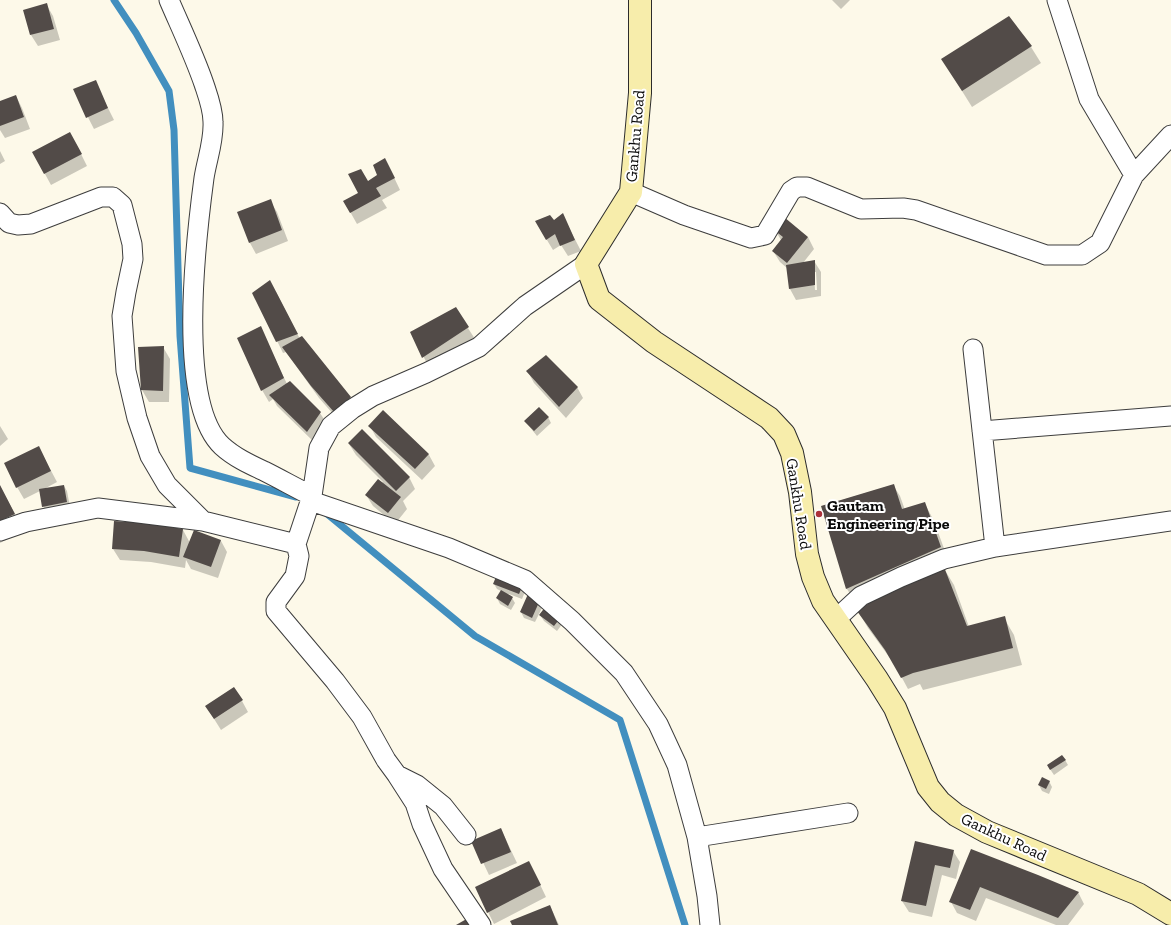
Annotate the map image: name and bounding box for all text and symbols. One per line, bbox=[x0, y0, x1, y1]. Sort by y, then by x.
street label: Gankhu Road bbox=[622, 89, 649, 183]
street label: Gankhu Road bbox=[782, 457, 816, 551]
place label: Gautam Engineering Pipe bbox=[827, 496, 950, 533]
marker: Gautam Engineering Pipe bbox=[814, 509, 824, 519]
street label: Gankhu Road bbox=[958, 809, 1050, 865]

